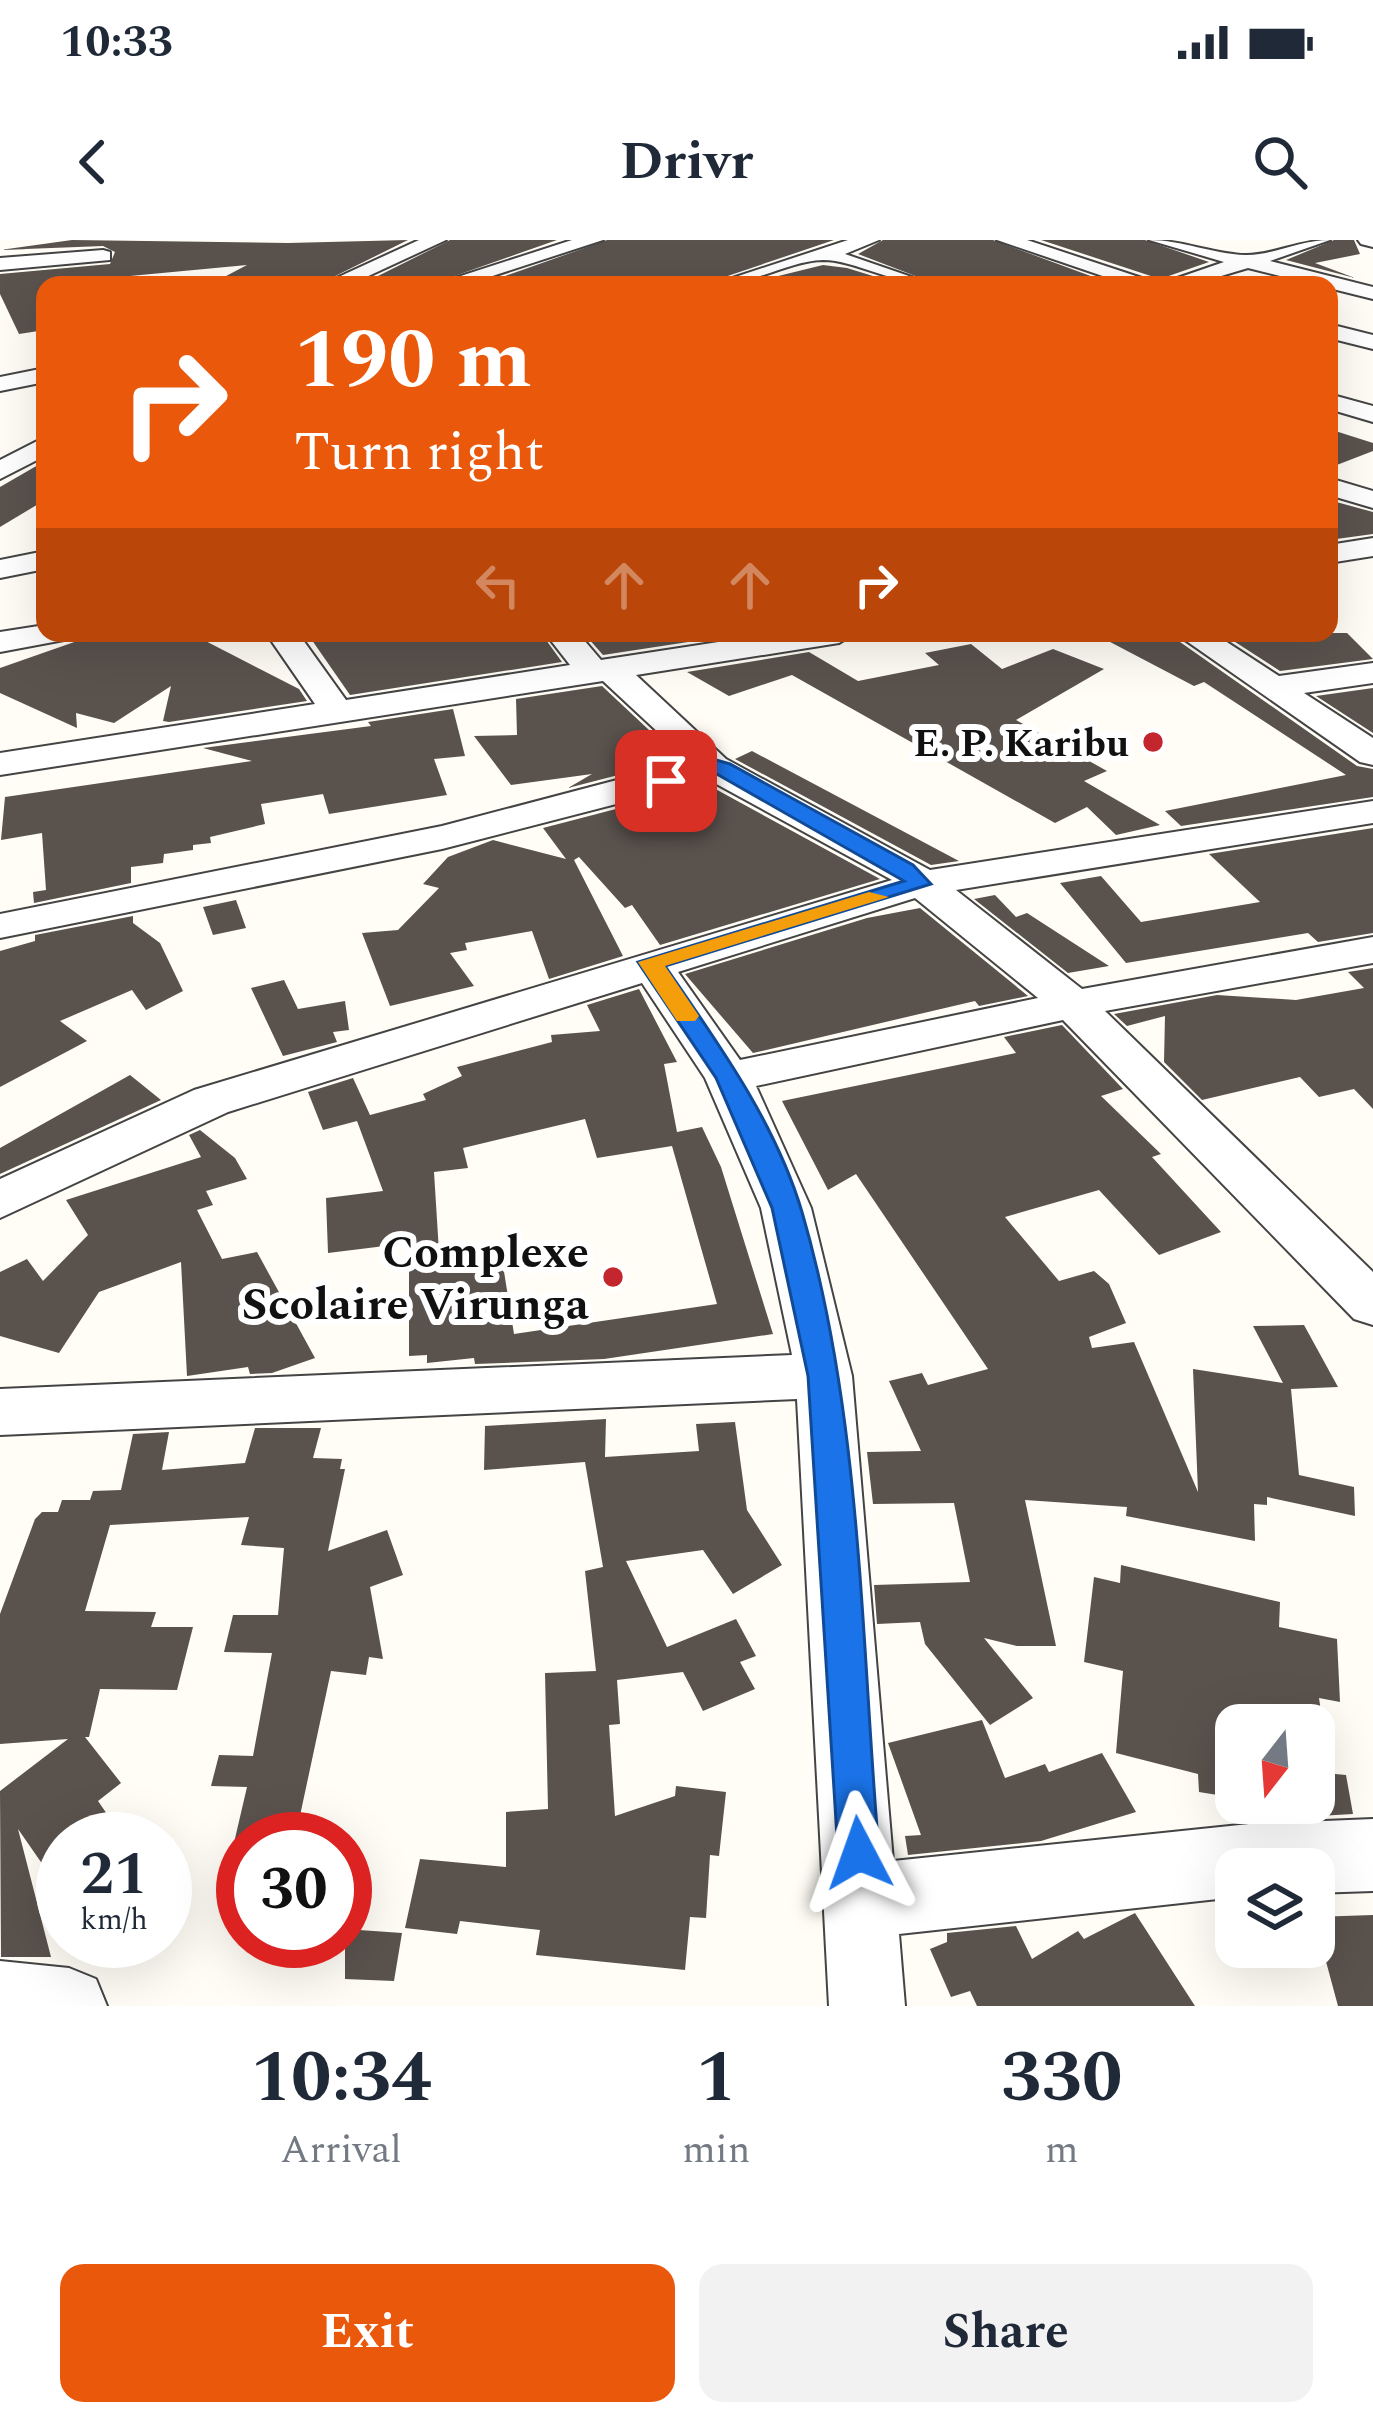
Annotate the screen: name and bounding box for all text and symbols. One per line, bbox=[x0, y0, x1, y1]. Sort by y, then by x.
text: 10:33 bbox=[60, 8, 173, 77]
text: Drivr bbox=[620, 121, 753, 203]
icon: back bbox=[60, 129, 126, 195]
icon: search bbox=[1247, 129, 1313, 195]
text: 190 m bbox=[294, 297, 532, 425]
icon: right bbox=[96, 324, 252, 480]
text: Turn right bbox=[294, 412, 544, 494]
icon: left bbox=[465, 552, 531, 618]
icon: ahead bbox=[591, 552, 657, 618]
icon: ahead bbox=[717, 552, 783, 618]
icon: right bbox=[843, 552, 909, 618]
place label: E. P. Karibu bbox=[913, 715, 1129, 774]
marker: E. P. Karibu bbox=[1140, 729, 1166, 755]
pin bbox=[615, 730, 717, 832]
icon: arrive bbox=[633, 748, 699, 814]
place label: Complexe Scolaire Virunga bbox=[242, 1219, 589, 1340]
marker: Complexe Scolaire Virunga bbox=[600, 1264, 626, 1290]
north arrow bbox=[1215, 1704, 1335, 1824]
map controls bbox=[1215, 1704, 1335, 1968]
position arrow bbox=[796, 1790, 922, 1916]
speed limit sign: 30 bbox=[216, 1812, 372, 1968]
text: 21 bbox=[80, 1829, 148, 1921]
button: layers bbox=[1215, 1848, 1335, 1968]
text: km/h bbox=[80, 1897, 148, 1943]
text: 10:34 bbox=[251, 2024, 432, 2133]
text: 1 bbox=[696, 2024, 737, 2133]
text: 330 bbox=[1001, 2024, 1122, 2133]
text: Arrival bbox=[280, 2121, 402, 2180]
text: min bbox=[682, 2121, 750, 2180]
text: m bbox=[1045, 2121, 1078, 2180]
button: Exit bbox=[60, 2264, 675, 2402]
button: Share bbox=[699, 2264, 1313, 2402]

